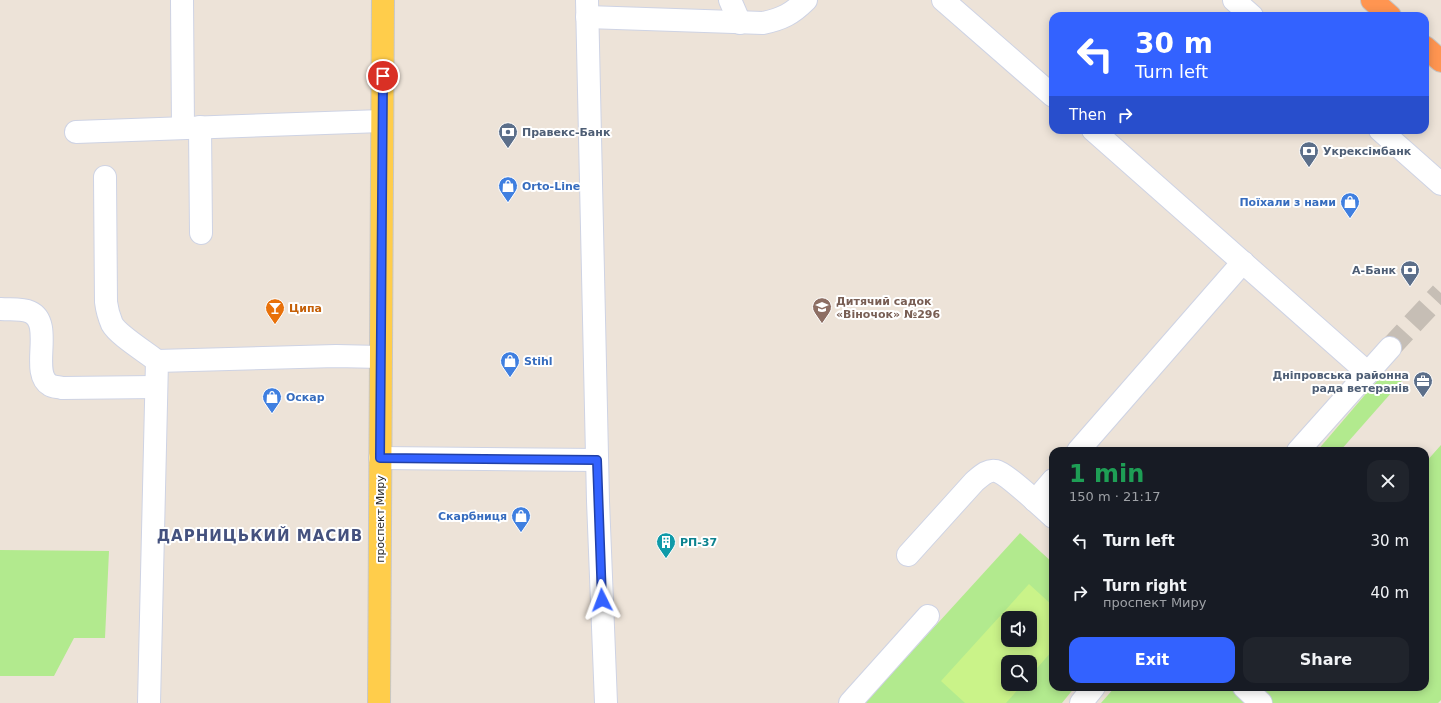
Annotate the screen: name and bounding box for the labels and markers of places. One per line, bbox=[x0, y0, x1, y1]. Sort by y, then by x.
pin bbox=[366, 59, 400, 93]
bank icon: Правекс-Банк bbox=[497, 121, 519, 149]
place label: Правекс-Банк bbox=[522, 126, 611, 139]
bank icon: Укрексімбанк bbox=[1298, 140, 1320, 168]
place label: Укрексімбанк bbox=[1323, 145, 1412, 158]
shop icon: Orto-Line bbox=[497, 175, 519, 203]
place label: Orto-Line bbox=[522, 180, 580, 193]
shop icon: Поїхали з нами bbox=[1339, 191, 1361, 219]
place label: Поїхали з нами bbox=[1239, 196, 1336, 209]
bank icon: А-Банк bbox=[1399, 259, 1421, 287]
place label: А-Банк bbox=[1352, 264, 1397, 277]
place label: Дитячий садок «Віночок» №296 bbox=[836, 295, 940, 321]
school or university icon: Дитячий садок «Віночок» №296 bbox=[811, 296, 833, 324]
bar icon: Ципа bbox=[264, 297, 286, 325]
place label: Ципа bbox=[289, 302, 322, 315]
shop icon: Stihl bbox=[499, 350, 521, 378]
place label: Stihl bbox=[524, 355, 553, 368]
place label: Дніпровська районна рада ветеранів bbox=[1272, 369, 1409, 395]
office icon: Дніпровська районна рада ветеранів bbox=[1412, 370, 1434, 398]
shop icon: Оскар bbox=[261, 386, 283, 414]
place label: Оскар bbox=[286, 391, 325, 404]
shop icon: Скарбниця bbox=[510, 505, 532, 533]
place label: Скарбниця bbox=[438, 510, 507, 523]
building icon: РП-37 bbox=[655, 531, 677, 559]
place label: РП-37 bbox=[680, 536, 717, 549]

